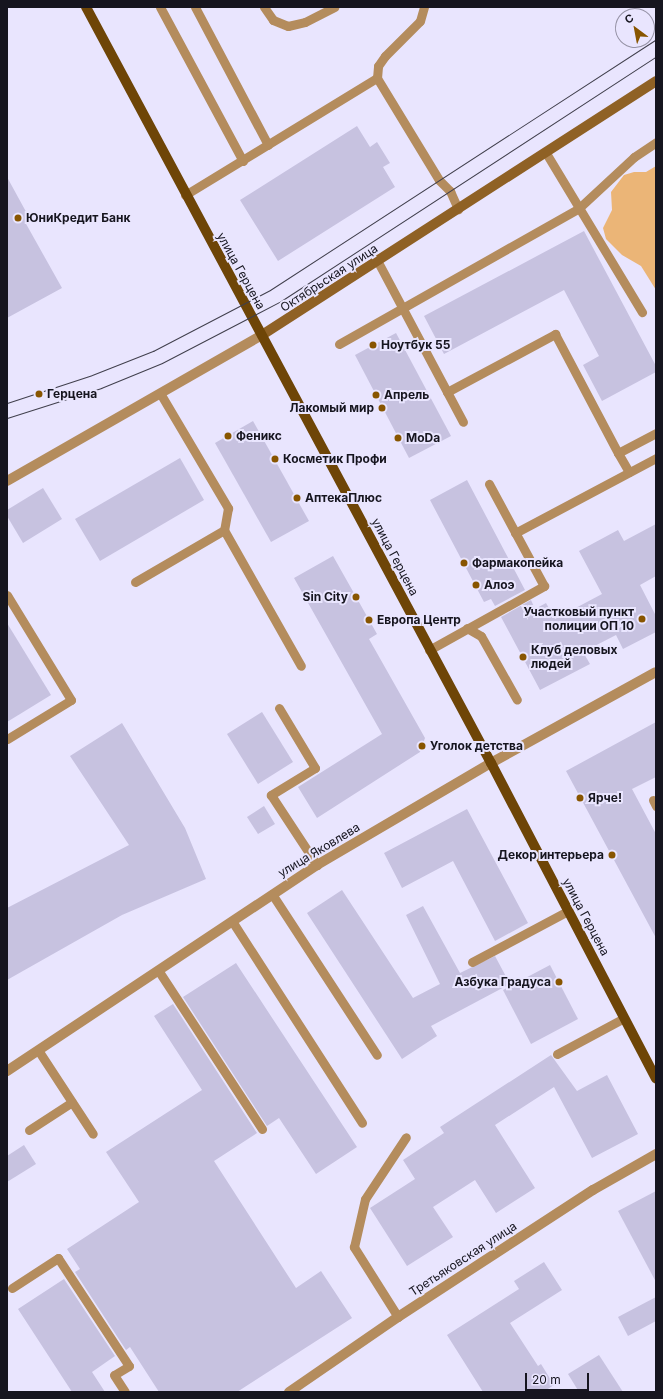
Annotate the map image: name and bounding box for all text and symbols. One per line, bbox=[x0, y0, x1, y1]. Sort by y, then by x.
north arrow bbox=[615, 8, 655, 48]
text: С bbox=[622, 11, 636, 27]
place label: ЮниКредит Банк bbox=[26, 211, 130, 225]
marker: ЮниКредит Банк bbox=[13, 213, 23, 223]
street label: улица Герцена bbox=[214, 230, 268, 312]
street label: Октябрьская улица bbox=[278, 241, 380, 315]
place label: Ноутбук 55 bbox=[381, 338, 450, 352]
marker: Ноутбук 55 bbox=[368, 340, 378, 350]
place label: Герцена bbox=[47, 387, 97, 401]
place label: Апрель bbox=[384, 388, 429, 402]
marker: Герцена bbox=[34, 389, 44, 399]
marker: Апрель bbox=[371, 390, 381, 400]
place label: Лакомый мир bbox=[289, 401, 374, 415]
marker: Лакомый мир bbox=[377, 403, 387, 413]
place label: Феникс bbox=[236, 429, 282, 443]
marker: Феникс bbox=[223, 431, 233, 441]
place label: МоDa bbox=[406, 431, 440, 445]
marker: МоDa bbox=[393, 433, 403, 443]
place label: Косметик Профи bbox=[283, 452, 387, 466]
marker: Косметик Профи bbox=[270, 454, 280, 464]
place label: АптекаПлюс bbox=[305, 491, 382, 505]
marker: АптекаПлюс bbox=[292, 493, 302, 503]
street label: улица Герцена bbox=[368, 516, 422, 598]
place label: Фармакопейка bbox=[472, 556, 563, 570]
marker: Фармакопейка bbox=[459, 558, 469, 568]
place label: Алоэ bbox=[484, 578, 515, 592]
marker: Алоэ bbox=[471, 580, 481, 590]
place label: Sin City bbox=[303, 590, 348, 604]
marker: Sin City bbox=[351, 592, 361, 602]
place label: Участковый пункт полиции ОП 10 bbox=[523, 605, 634, 633]
place label: Европа Центр bbox=[377, 613, 461, 627]
marker: Участковый пункт полиции ОП 10 bbox=[637, 614, 647, 624]
marker: Европа Центр bbox=[364, 615, 374, 625]
place label: Клуб деловых людей bbox=[531, 643, 617, 671]
marker: Клуб деловых людей bbox=[518, 652, 528, 662]
place label: Уголок детства bbox=[430, 739, 523, 753]
marker: Уголок детства bbox=[417, 741, 427, 751]
place label: Ярче! bbox=[588, 791, 622, 805]
marker: Ярче! bbox=[575, 793, 585, 803]
street label: улица Яковлева bbox=[276, 820, 362, 880]
place label: Декор интерьера bbox=[498, 848, 604, 862]
marker: Декор интерьера bbox=[607, 850, 617, 860]
street label: улица Герцена bbox=[559, 876, 613, 958]
place label: Азбука Градуса bbox=[455, 975, 551, 989]
marker: Азбука Градуса bbox=[554, 977, 564, 987]
street label: Третьяковская улица bbox=[407, 1219, 519, 1299]
scale bar bbox=[527, 1365, 591, 1391]
text: 20 m bbox=[532, 1372, 561, 1387]

